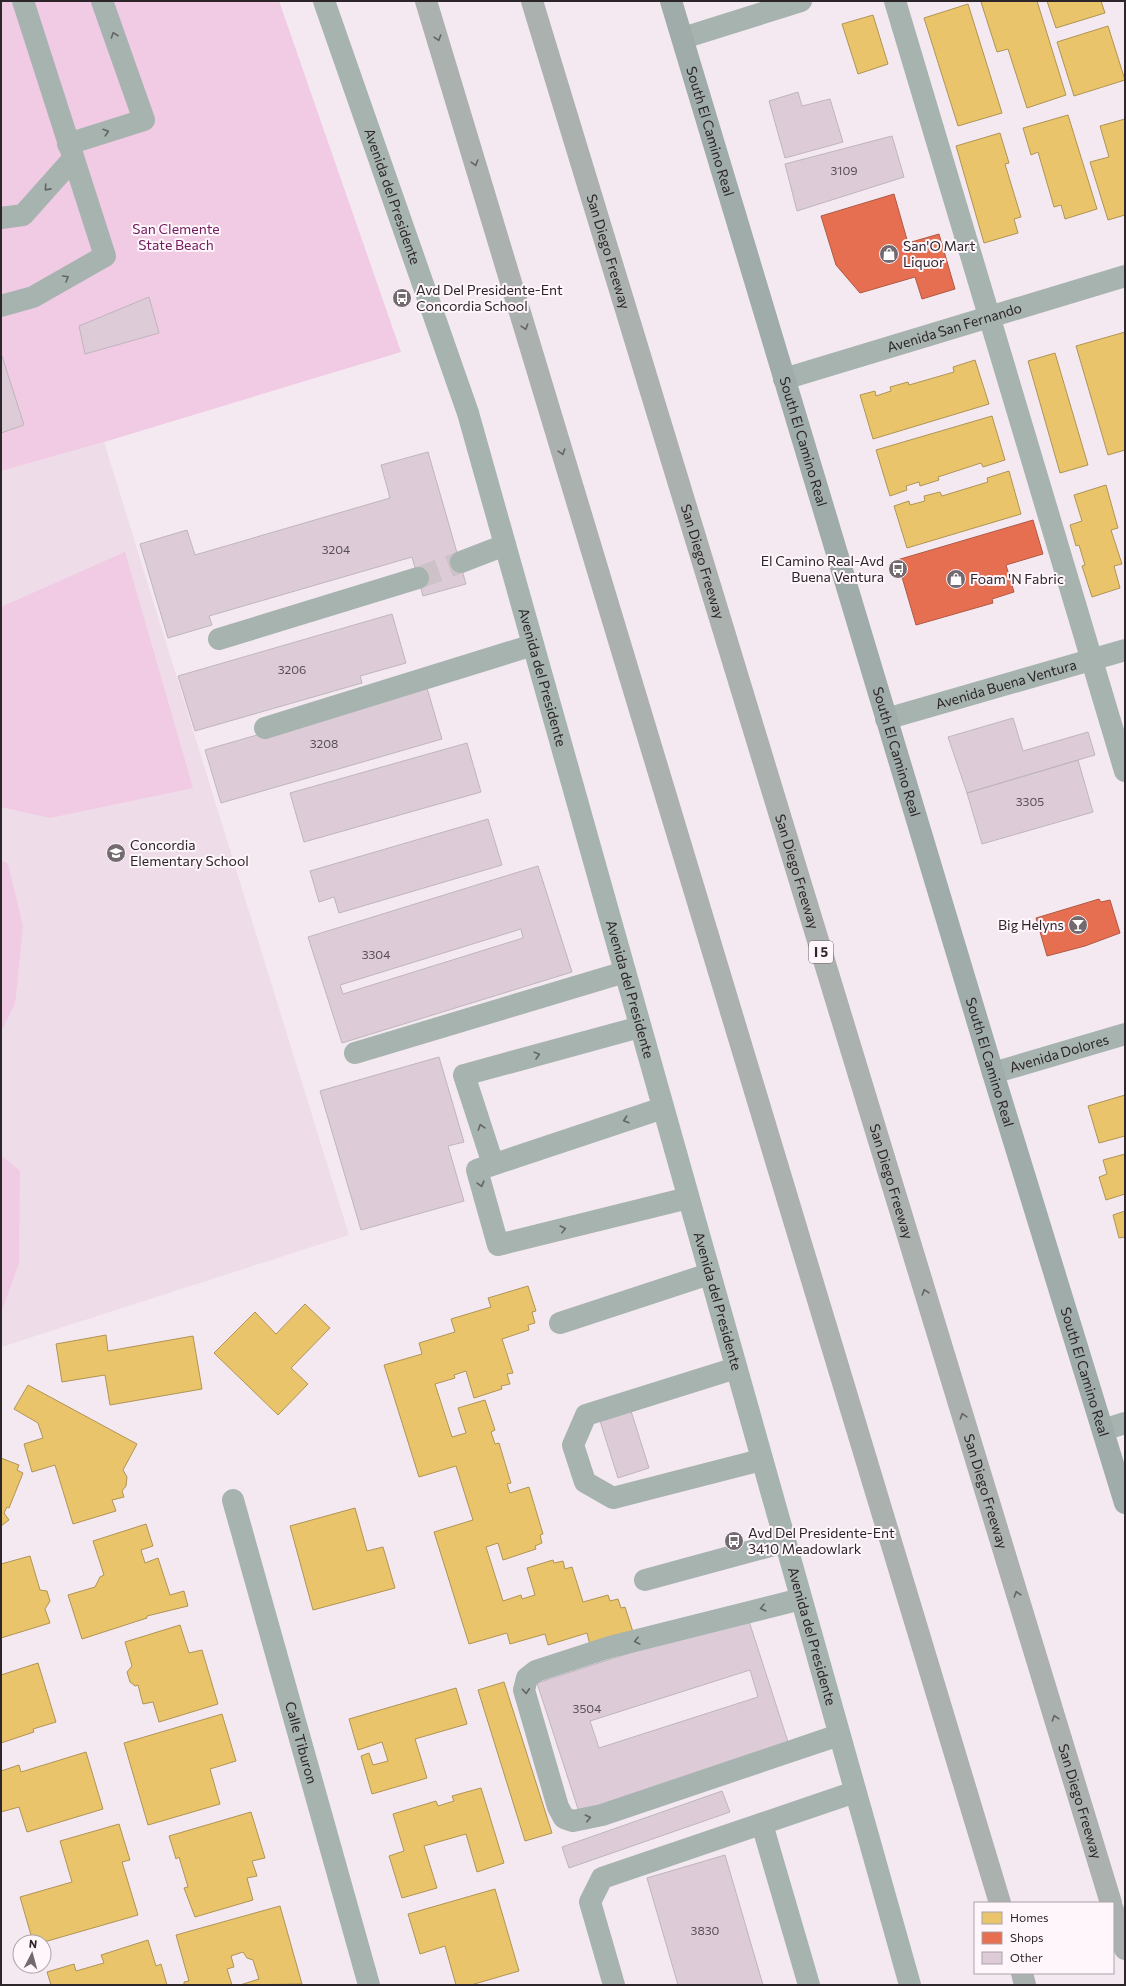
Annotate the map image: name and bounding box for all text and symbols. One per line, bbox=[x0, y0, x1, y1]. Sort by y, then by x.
one-way arrow bbox=[111, 32, 119, 39]
one-way arrow bbox=[433, 35, 442, 42]
street label: South El Camino Real bbox=[683, 64, 738, 198]
street label: Avenida del Presidente bbox=[361, 126, 424, 267]
one-way arrow bbox=[102, 128, 109, 137]
one-way arrow bbox=[470, 159, 479, 166]
house number: 3109 bbox=[830, 163, 858, 177]
one-way arrow bbox=[44, 184, 51, 191]
street label: San Diego Freeway bbox=[583, 192, 634, 311]
park label: San Clemente State Beach bbox=[132, 220, 220, 253]
place label: San'O Mart Liquor bbox=[903, 237, 976, 270]
shop icon: San'O Mart Liquor bbox=[878, 243, 900, 265]
one-way arrow bbox=[62, 275, 70, 282]
place label: Avd Del Presidente-Ent Concordia School bbox=[416, 281, 563, 314]
bus stop icon: Avd Del Presidente-Ent Concordia School bbox=[391, 287, 413, 309]
street label: Avenida San Fernando bbox=[885, 299, 1024, 355]
one-way arrow bbox=[520, 324, 529, 331]
street label: South El Camino Real bbox=[776, 375, 831, 508]
one-way arrow bbox=[557, 448, 566, 455]
street label: San Diego Freeway bbox=[678, 502, 729, 621]
house number: 3204 bbox=[322, 542, 350, 556]
place label: El Camino Real-Avd Buena Ventura bbox=[761, 552, 884, 585]
bus stop icon: El Camino Real-Avd Buena Ventura bbox=[887, 558, 909, 580]
shop icon: Foam 'N Fabric bbox=[945, 568, 967, 590]
place label: Foam 'N Fabric bbox=[970, 570, 1064, 587]
street label: Avenida del Presidente bbox=[515, 606, 570, 748]
street label: Avenida Buena Ventura bbox=[933, 655, 1078, 712]
house number: 3206 bbox=[278, 662, 306, 676]
street label: South El Camino Real bbox=[870, 685, 925, 819]
house number: 3208 bbox=[310, 736, 338, 750]
house number: 3305 bbox=[1016, 794, 1044, 808]
street label: San Diego Freeway bbox=[772, 812, 823, 931]
place label: Concordia Elementary School bbox=[130, 836, 249, 869]
school or university icon: Concordia Elementary School bbox=[105, 842, 127, 864]
bar icon: Big Helyns bbox=[1067, 914, 1089, 936]
place label: Big Helyns bbox=[998, 916, 1064, 933]
street label: Avenida del Presidente bbox=[603, 918, 658, 1060]
road number: I 5 bbox=[809, 941, 833, 963]
house number: 3304 bbox=[362, 947, 390, 961]
street label: South El Camino Real bbox=[963, 995, 1018, 1129]
street label: Avenida Dolores bbox=[1007, 1030, 1111, 1076]
one-way arrow bbox=[534, 1051, 541, 1060]
one-way arrow bbox=[622, 1115, 629, 1124]
street label: San Diego Freeway bbox=[866, 1122, 917, 1241]
one-way arrow bbox=[477, 1123, 486, 1130]
one-way arrow bbox=[476, 1180, 485, 1187]
one-way arrow bbox=[560, 1225, 566, 1233]
street label: Avenida del Presidente bbox=[691, 1230, 746, 1372]
one-way arrow bbox=[921, 1288, 930, 1295]
street label: South El Camino Real bbox=[1057, 1305, 1113, 1439]
one-way arrow bbox=[959, 1413, 968, 1420]
street label: San Diego Freeway bbox=[961, 1432, 1012, 1551]
place label: Avd Del Presidente-Ent 3410 Meadowlark bbox=[748, 1524, 895, 1557]
bus stop icon: Avd Del Presidente-Ent 3410 Meadowlark bbox=[723, 1530, 745, 1552]
street label: Avenida del Presidente bbox=[785, 1565, 840, 1707]
one-way arrow bbox=[1013, 1591, 1022, 1598]
one-way arrow bbox=[760, 1604, 766, 1612]
one-way arrow bbox=[634, 1636, 640, 1644]
one-way arrow bbox=[522, 1688, 530, 1694]
street label: Calle Tiburon bbox=[282, 1699, 321, 1786]
house number: 3504 bbox=[573, 1701, 601, 1715]
one-way arrow bbox=[1051, 1715, 1060, 1722]
street label: San Diego Freeway bbox=[1055, 1742, 1106, 1861]
one-way arrow bbox=[585, 1814, 591, 1822]
legend bbox=[974, 1902, 1114, 1974]
text: Homes bbox=[1010, 1910, 1048, 1924]
house number: 3830 bbox=[691, 1923, 720, 1937]
text: Shops bbox=[1010, 1930, 1044, 1944]
north arrow bbox=[12, 1934, 52, 1974]
text: N bbox=[28, 1937, 38, 1950]
text: Other bbox=[1010, 1950, 1043, 1964]

